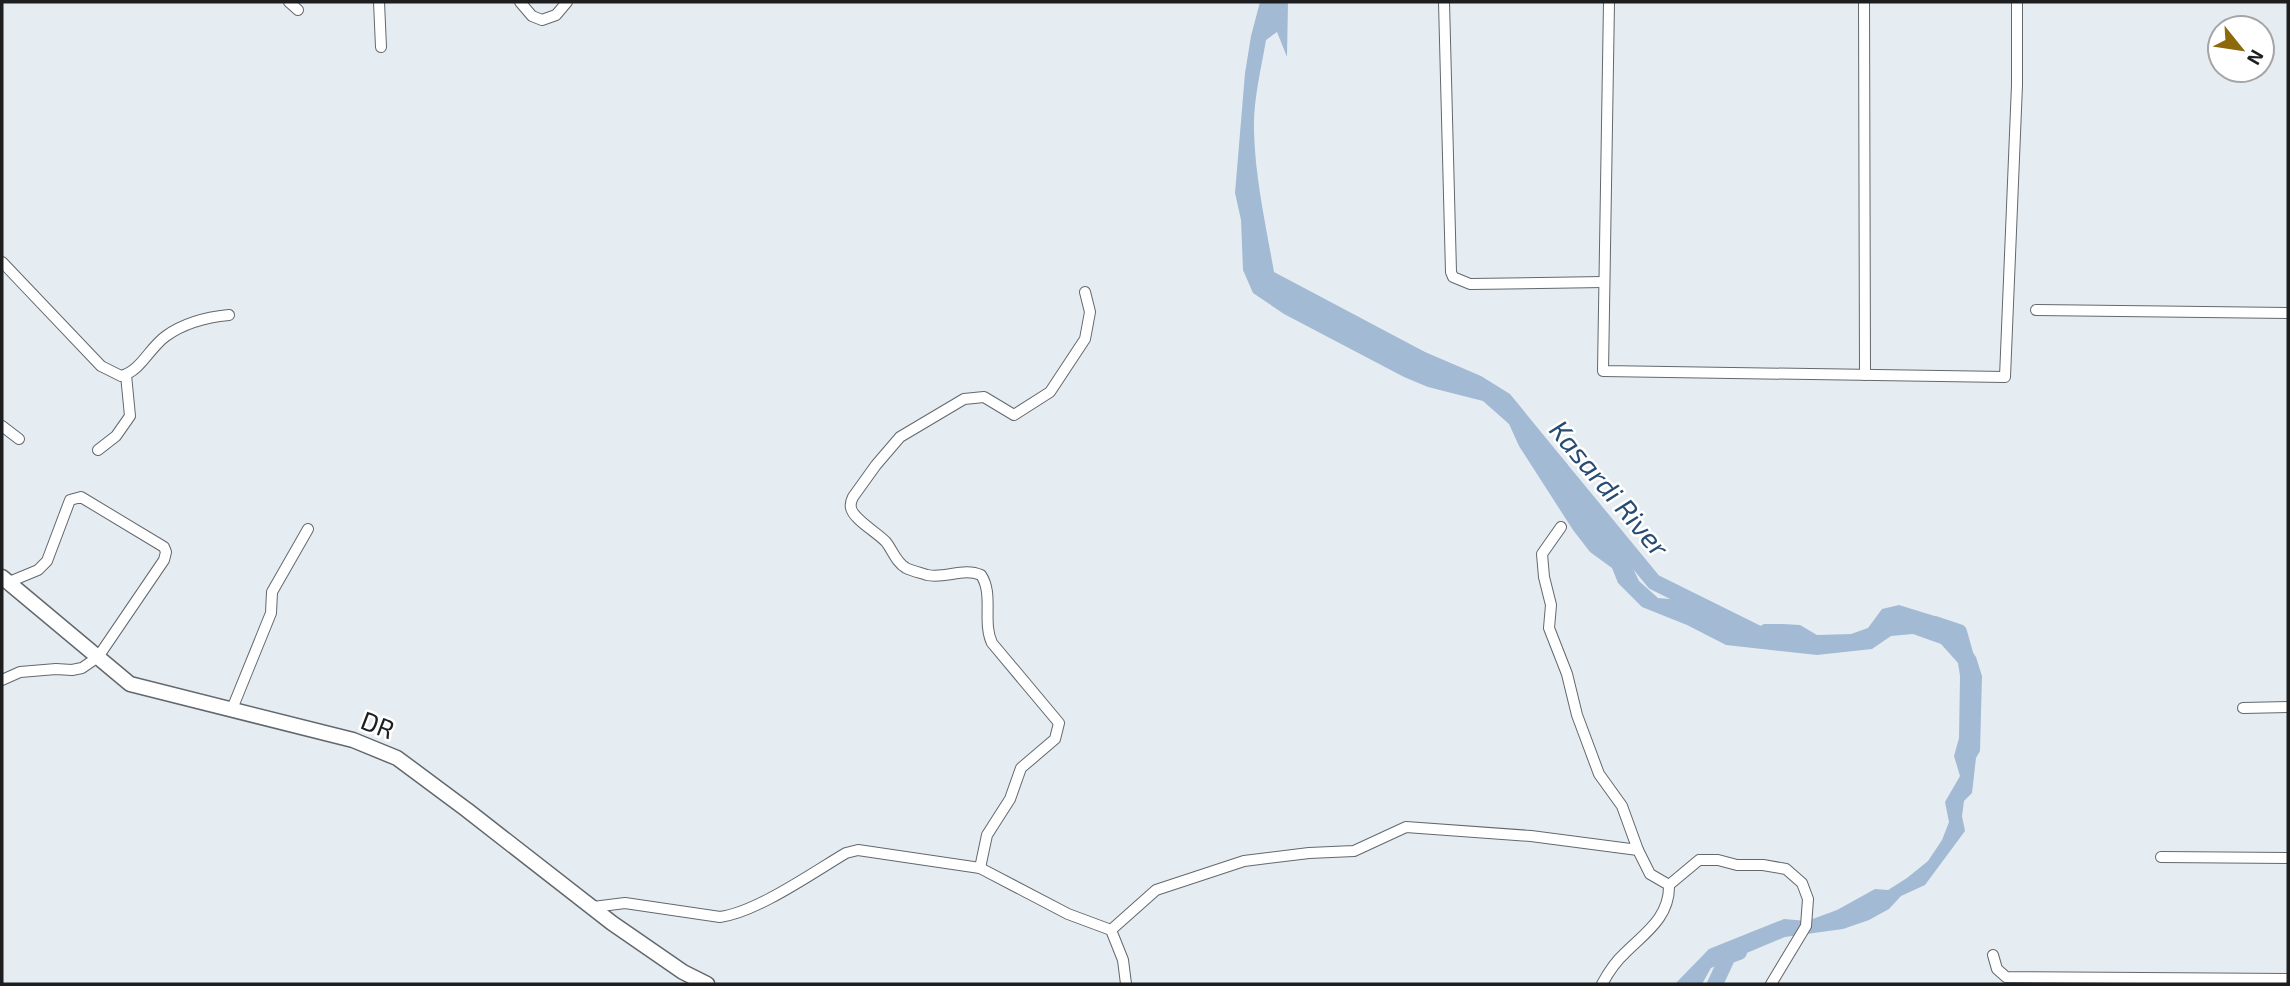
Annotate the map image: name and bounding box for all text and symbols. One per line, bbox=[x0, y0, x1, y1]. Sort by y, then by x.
north arrow bbox=[2206, 14, 2276, 84]
text: N bbox=[2243, 46, 2270, 69]
water label: Kasardi River bbox=[1543, 413, 1677, 564]
street label: DR bbox=[357, 704, 399, 744]

